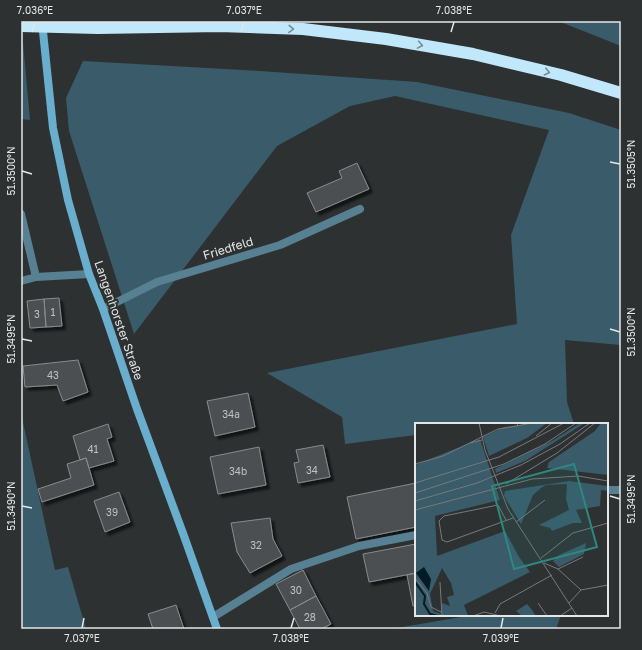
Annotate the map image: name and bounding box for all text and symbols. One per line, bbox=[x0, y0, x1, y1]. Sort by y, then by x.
text: 7.036°E bbox=[17, 4, 53, 16]
text: 7.037°E bbox=[226, 4, 262, 16]
text: 7.038°E bbox=[436, 4, 472, 16]
one-way arrow bbox=[288, 24, 294, 33]
one-way arrow bbox=[417, 40, 423, 49]
one-way arrow bbox=[544, 67, 550, 75]
text: 51.3505°N bbox=[625, 140, 637, 188]
text: 51.3500°N bbox=[5, 146, 17, 196]
street label: Friedfeld bbox=[201, 233, 255, 263]
street label: Langenhorster Straße bbox=[91, 258, 147, 382]
house number: 1 bbox=[51, 306, 56, 318]
text: 51.3500°N bbox=[625, 307, 637, 357]
house number: 3 bbox=[34, 308, 40, 320]
text: 51.3495°N bbox=[5, 315, 17, 363]
house number: 43 bbox=[47, 369, 59, 381]
house number: 34a bbox=[222, 408, 240, 420]
inset map bbox=[415, 423, 608, 616]
house number: 41 bbox=[88, 443, 99, 455]
house number: 34 bbox=[306, 464, 318, 476]
house number: 34b bbox=[229, 465, 247, 477]
text: 51.3495°N bbox=[625, 475, 637, 523]
text: 51.3490°N bbox=[5, 481, 17, 531]
house number: 39 bbox=[106, 506, 118, 518]
house number: 32 bbox=[250, 539, 262, 551]
house number: 30 bbox=[290, 584, 302, 596]
house number: 28 bbox=[304, 611, 316, 623]
text: 7.037°E bbox=[64, 632, 100, 644]
text: 7.038°E bbox=[273, 632, 309, 644]
text: 7.039°E bbox=[483, 632, 519, 644]

